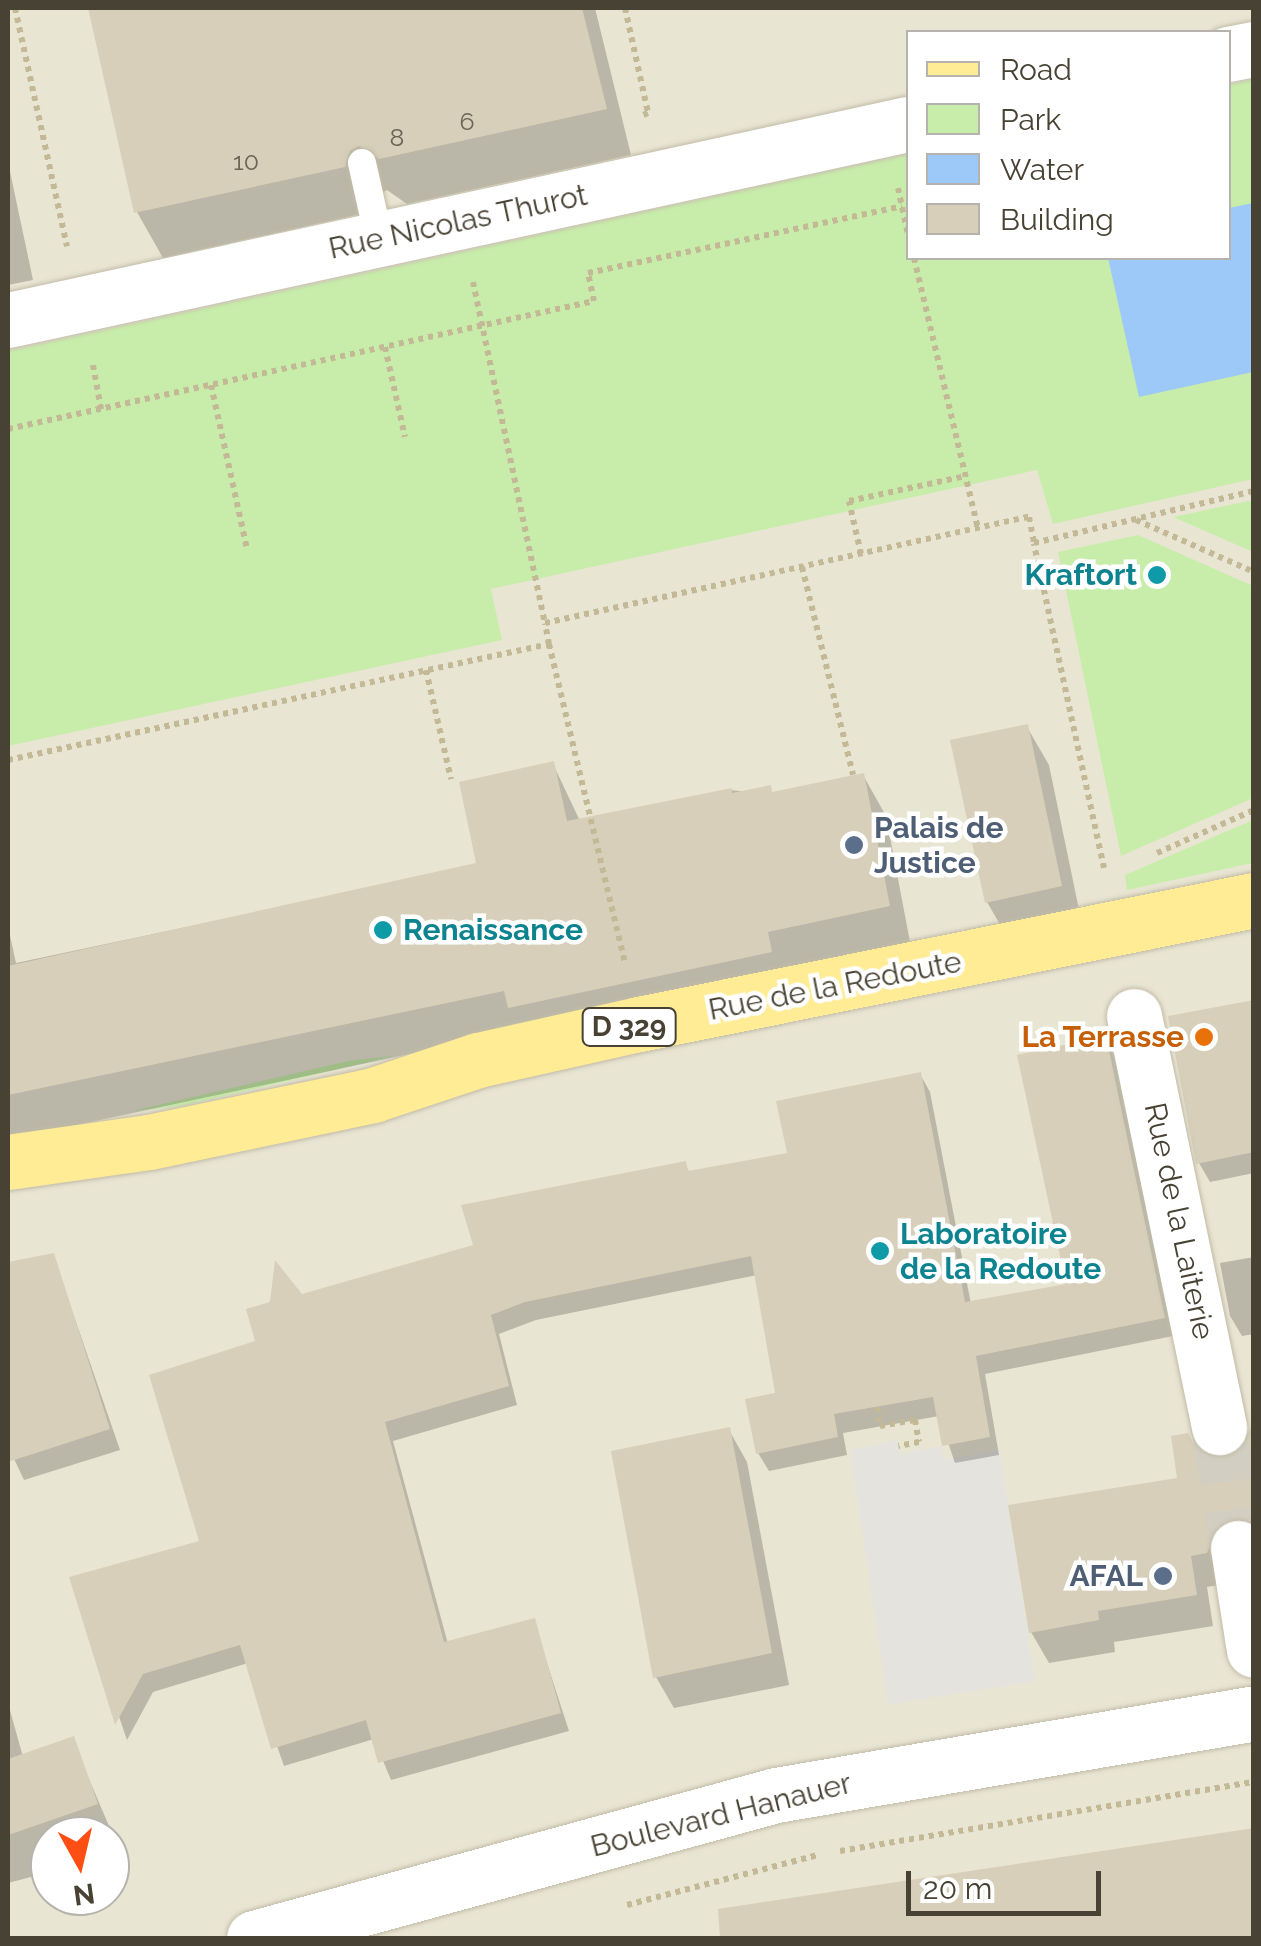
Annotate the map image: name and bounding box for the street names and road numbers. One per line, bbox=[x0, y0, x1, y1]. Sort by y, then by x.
street label: Rue Nicolas Thurot bbox=[325, 177, 591, 267]
street label: Rue de la Redoute bbox=[705, 944, 965, 1028]
road number: D 329 bbox=[582, 1004, 676, 1050]
street label: Rue de la Laiterie bbox=[1136, 1099, 1222, 1343]
street label: Boulevard Hanauer bbox=[587, 1765, 855, 1865]

